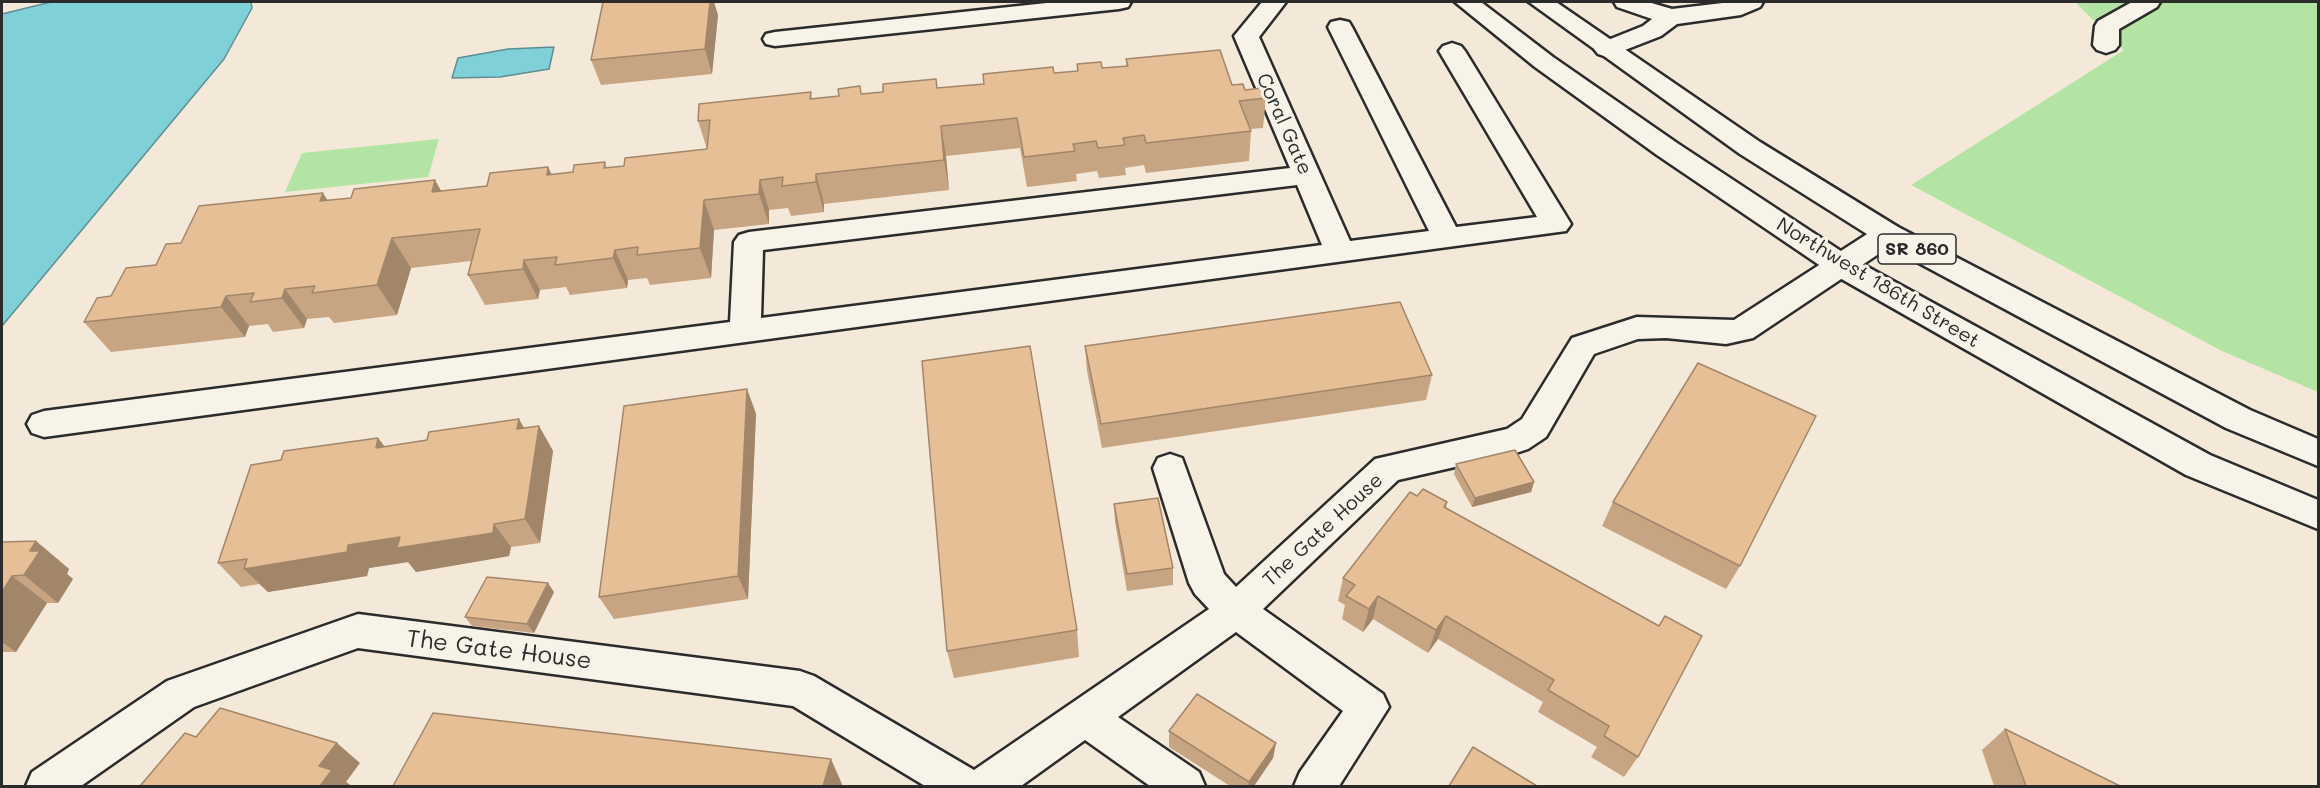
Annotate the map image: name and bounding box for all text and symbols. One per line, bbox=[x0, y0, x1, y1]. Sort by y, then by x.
street label: Coral Gate bbox=[1251, 70, 1317, 178]
street label: Northwest 186th Street bbox=[1772, 213, 1984, 353]
road number: SR 860 bbox=[1878, 234, 1956, 264]
street label: The Gate House bbox=[1258, 468, 1388, 592]
street label: The Gate House bbox=[405, 624, 593, 676]

